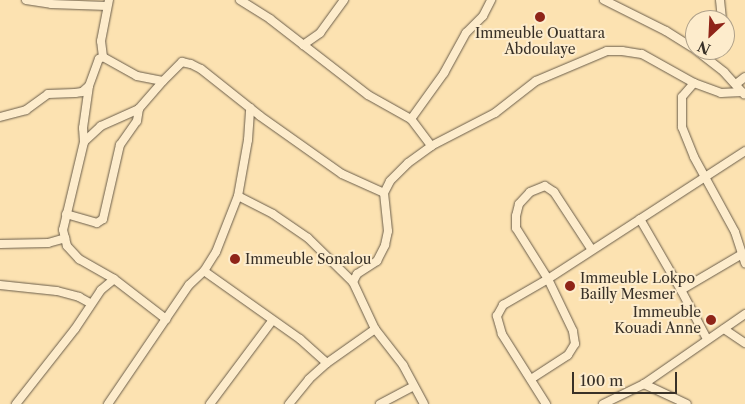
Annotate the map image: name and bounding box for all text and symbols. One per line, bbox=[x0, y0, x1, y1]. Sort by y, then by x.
north arrow bbox=[685, 10, 735, 60]
marker: Immeuble Ouattara Abdoulaye bbox=[534, 11, 546, 23]
place label: Immeuble Ouattara Abdoulaye bbox=[475, 25, 605, 58]
text: N bbox=[695, 37, 713, 58]
place label: Immeuble Sonalou bbox=[245, 251, 371, 267]
marker: Immeuble Sonalou bbox=[229, 253, 241, 265]
place label: Immeuble Lokpo Bailly Mesmer bbox=[580, 270, 695, 302]
marker: Immeuble Lokpo Bailly Mesmer bbox=[564, 280, 576, 292]
place label: Immeuble Kouadi Anne bbox=[614, 304, 701, 336]
marker: Immeuble Kouadi Anne bbox=[705, 314, 717, 326]
scale bar bbox=[575, 362, 680, 394]
text: 100 m bbox=[580, 371, 623, 390]

